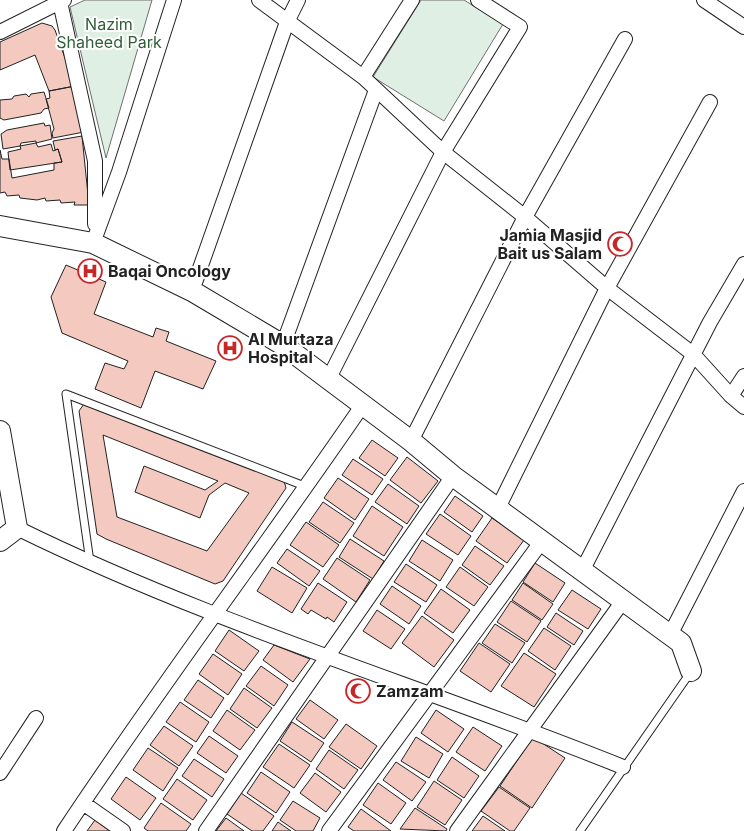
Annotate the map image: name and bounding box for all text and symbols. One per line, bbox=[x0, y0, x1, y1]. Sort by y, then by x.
park label: Nazim Shaheed Park bbox=[56, 14, 162, 52]
place label: Jamia Masjid Bait us Salam bbox=[497, 225, 602, 263]
mosque icon: Jamia Masjid Bait us Salam bbox=[607, 231, 633, 257]
hospital icon: Baqai Oncology bbox=[77, 258, 103, 284]
place label: Baqai Oncology bbox=[108, 261, 231, 281]
place label: Al Murtaza Hospital bbox=[248, 329, 333, 367]
hospital icon: Al Murtaza Hospital bbox=[217, 335, 243, 361]
mosque icon: Zamzam bbox=[345, 678, 371, 704]
place label: Zamzam bbox=[376, 681, 444, 701]

